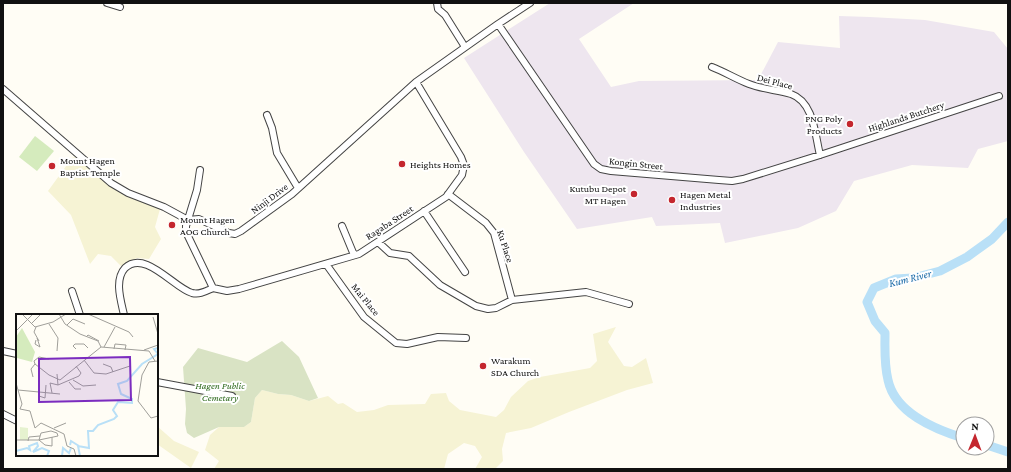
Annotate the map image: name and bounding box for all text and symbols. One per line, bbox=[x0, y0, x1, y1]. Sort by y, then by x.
street label: Dei Place bbox=[756, 71, 794, 92]
street label: Highlands Butchery bbox=[867, 99, 946, 134]
place label: PNG Poly Products bbox=[805, 113, 842, 136]
marker: PNG Poly Products bbox=[845, 119, 855, 129]
place label: Mount Hagen Baptist Temple bbox=[60, 155, 121, 178]
street label: Kongin Street bbox=[608, 155, 664, 172]
marker: Heights Homes bbox=[397, 159, 407, 169]
place label: Heights Homes bbox=[410, 159, 471, 170]
marker: Mount Hagen Baptist Temple bbox=[47, 161, 57, 171]
street label: Ninji Drive bbox=[249, 181, 291, 217]
place label: Kutubu Depot MT Hagen bbox=[570, 183, 627, 206]
marker: Kutubu Depot MT Hagen bbox=[629, 189, 639, 199]
place label: Hagen Metal Industries bbox=[680, 189, 731, 212]
marker: Hagen Metal Industries bbox=[667, 195, 677, 205]
street label: Ragaba Street bbox=[363, 203, 416, 242]
place label: Mount Hagen AOG Church bbox=[180, 214, 235, 237]
marker: Mount Hagen AOG Church bbox=[167, 220, 177, 230]
street label: Ku Place bbox=[495, 229, 516, 264]
water label: Kum River bbox=[888, 267, 934, 289]
street label: Mai Place bbox=[349, 281, 382, 318]
inset map bbox=[16, 314, 158, 456]
place label: Warakum SDA Church bbox=[491, 355, 540, 378]
marker: Warakum SDA Church bbox=[478, 361, 488, 371]
park label: Hagen Public Cemetary bbox=[195, 380, 245, 403]
north arrow bbox=[955, 416, 995, 456]
text: N bbox=[971, 420, 980, 432]

